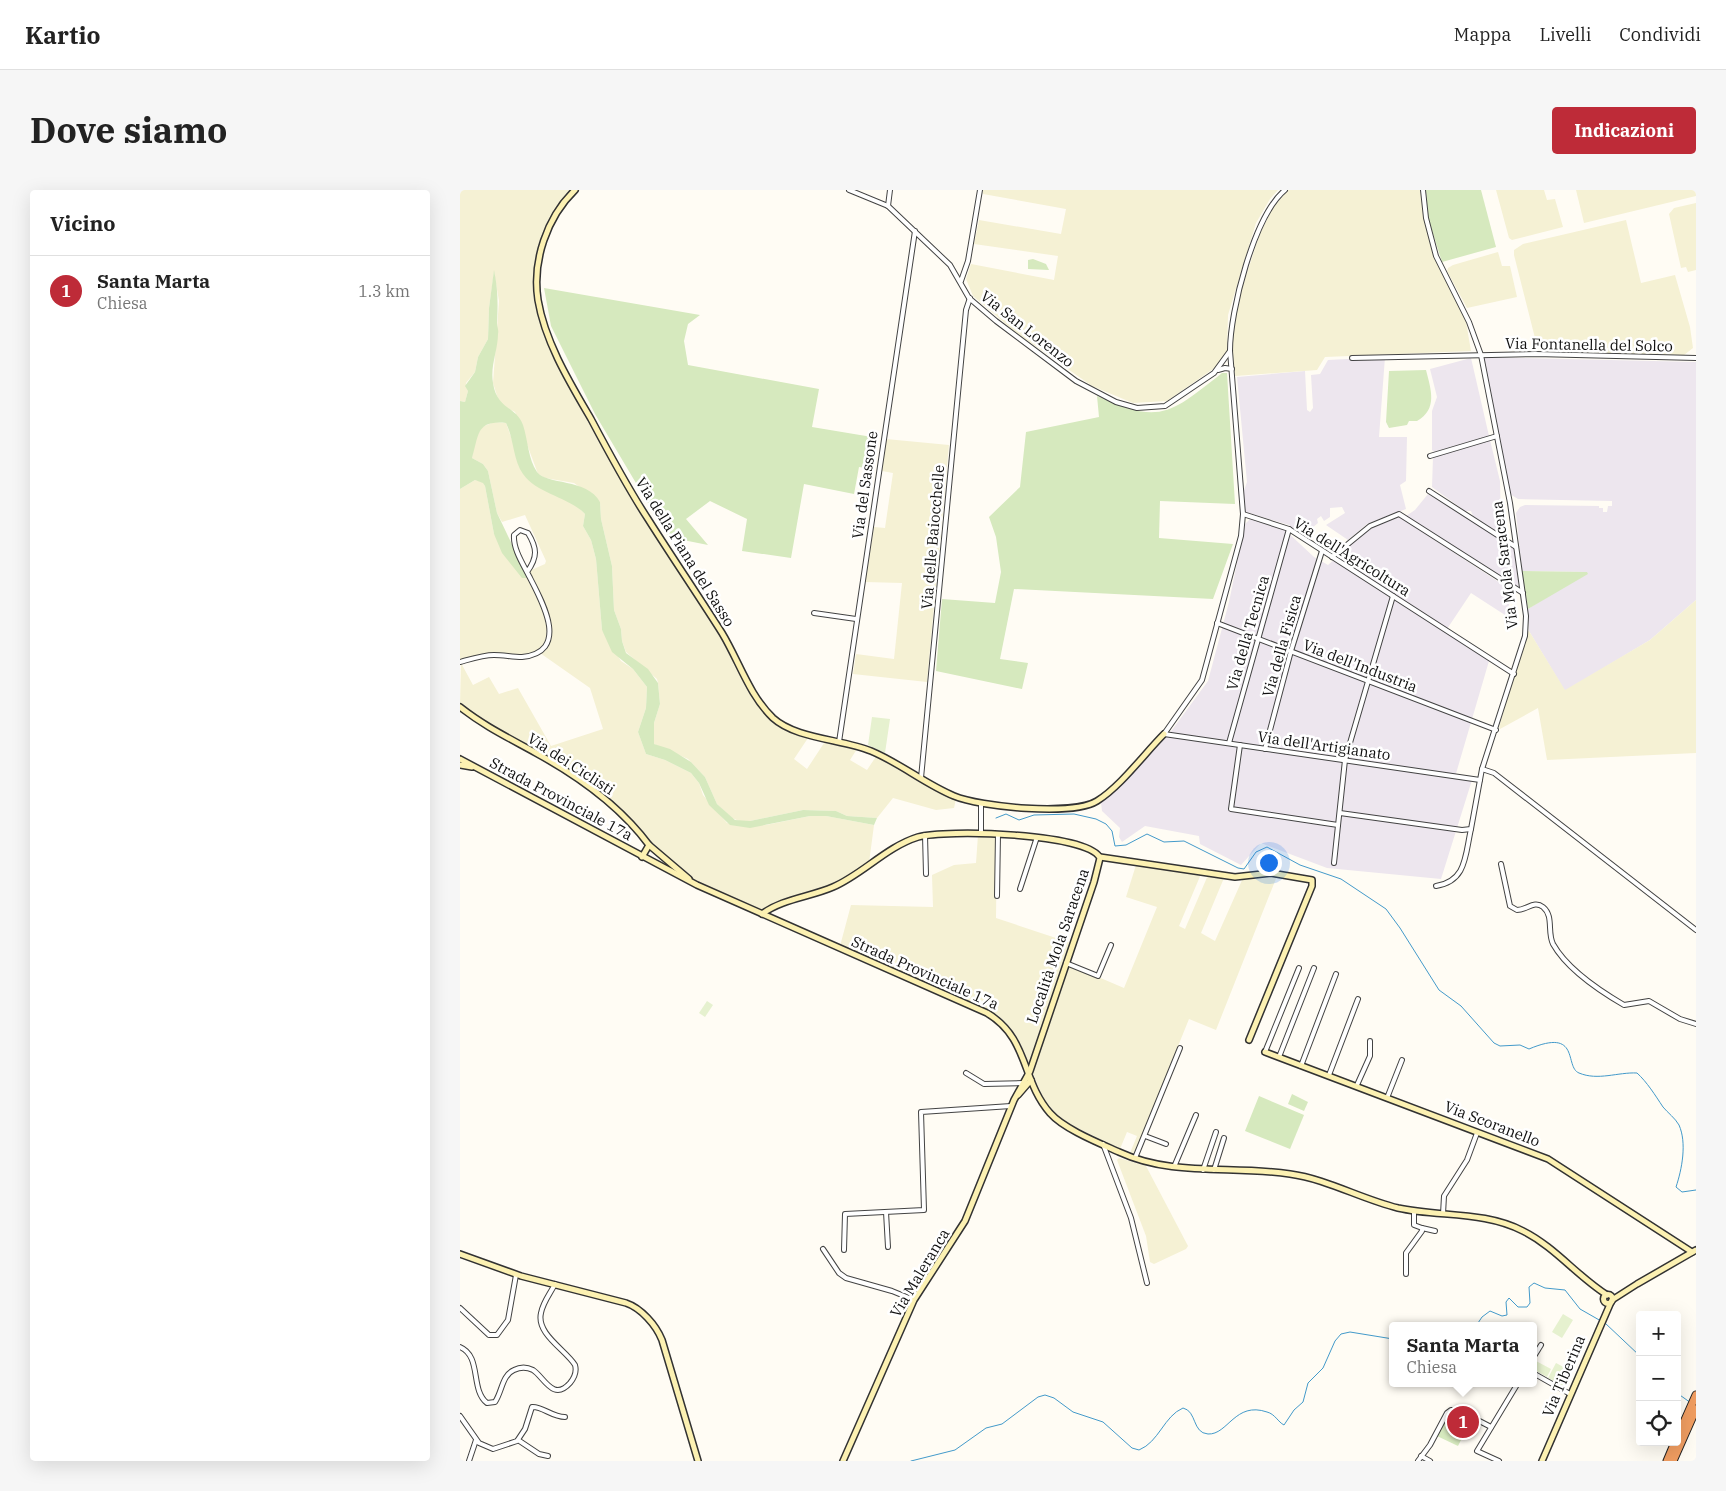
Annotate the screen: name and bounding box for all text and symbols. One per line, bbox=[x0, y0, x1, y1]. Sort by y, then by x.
text: Kartio bbox=[25, 19, 100, 51]
text: Mappa bbox=[1454, 23, 1511, 46]
text: Livelli bbox=[1539, 23, 1591, 46]
text: Condividi bbox=[1619, 23, 1701, 46]
text: Dove siamo bbox=[30, 107, 227, 153]
button: Indicazioni bbox=[1552, 107, 1696, 154]
text: Vicino bbox=[50, 209, 116, 237]
text: Santa Marta bbox=[97, 269, 210, 293]
text: 1 bbox=[61, 281, 71, 301]
text: 1.3 km bbox=[358, 281, 410, 301]
street label: Via San Lorenzo bbox=[977, 286, 1078, 371]
text: Chiesa bbox=[97, 293, 148, 313]
street label: Via Fontanella del Solco bbox=[1505, 334, 1673, 355]
street label: Via del Sassone bbox=[848, 430, 881, 540]
street label: Via delle Baiocchelle bbox=[917, 464, 948, 610]
street label: Via della Piana del Sasso bbox=[632, 474, 739, 630]
street label: Via Mola Saracena bbox=[1487, 500, 1522, 630]
street label: Via dell'Agricoltura bbox=[1290, 513, 1414, 600]
street label: Via della Tecnica bbox=[1222, 573, 1273, 693]
street label: Via della Fisica bbox=[1258, 593, 1305, 699]
street label: Via dell'Industria bbox=[1300, 635, 1420, 696]
street label: Via dell'Artigianato bbox=[1256, 727, 1392, 764]
street label: Via dei Ciclisti bbox=[524, 728, 619, 799]
street label: Strada Provinciale 17a bbox=[487, 753, 636, 844]
your location bbox=[1256, 850, 1282, 876]
street label: Località Mola Saracena bbox=[1022, 866, 1093, 1026]
street label: Strada Provinciale 17a bbox=[849, 932, 1002, 1014]
street label: Via Scoranello bbox=[1442, 1097, 1543, 1150]
street label: Via Maleranca bbox=[886, 1225, 954, 1321]
map controls bbox=[1636, 1311, 1681, 1446]
button: + bbox=[1636, 1311, 1681, 1356]
popup bbox=[1389, 1322, 1537, 1387]
street label: Via Tiberina bbox=[1538, 1332, 1589, 1420]
text: Santa Marta bbox=[1406, 1333, 1520, 1357]
button: − bbox=[1636, 1356, 1681, 1401]
text: Chiesa bbox=[1406, 1357, 1457, 1377]
button: locate bbox=[1636, 1401, 1681, 1446]
pin: 1 bbox=[1447, 1403, 1479, 1441]

